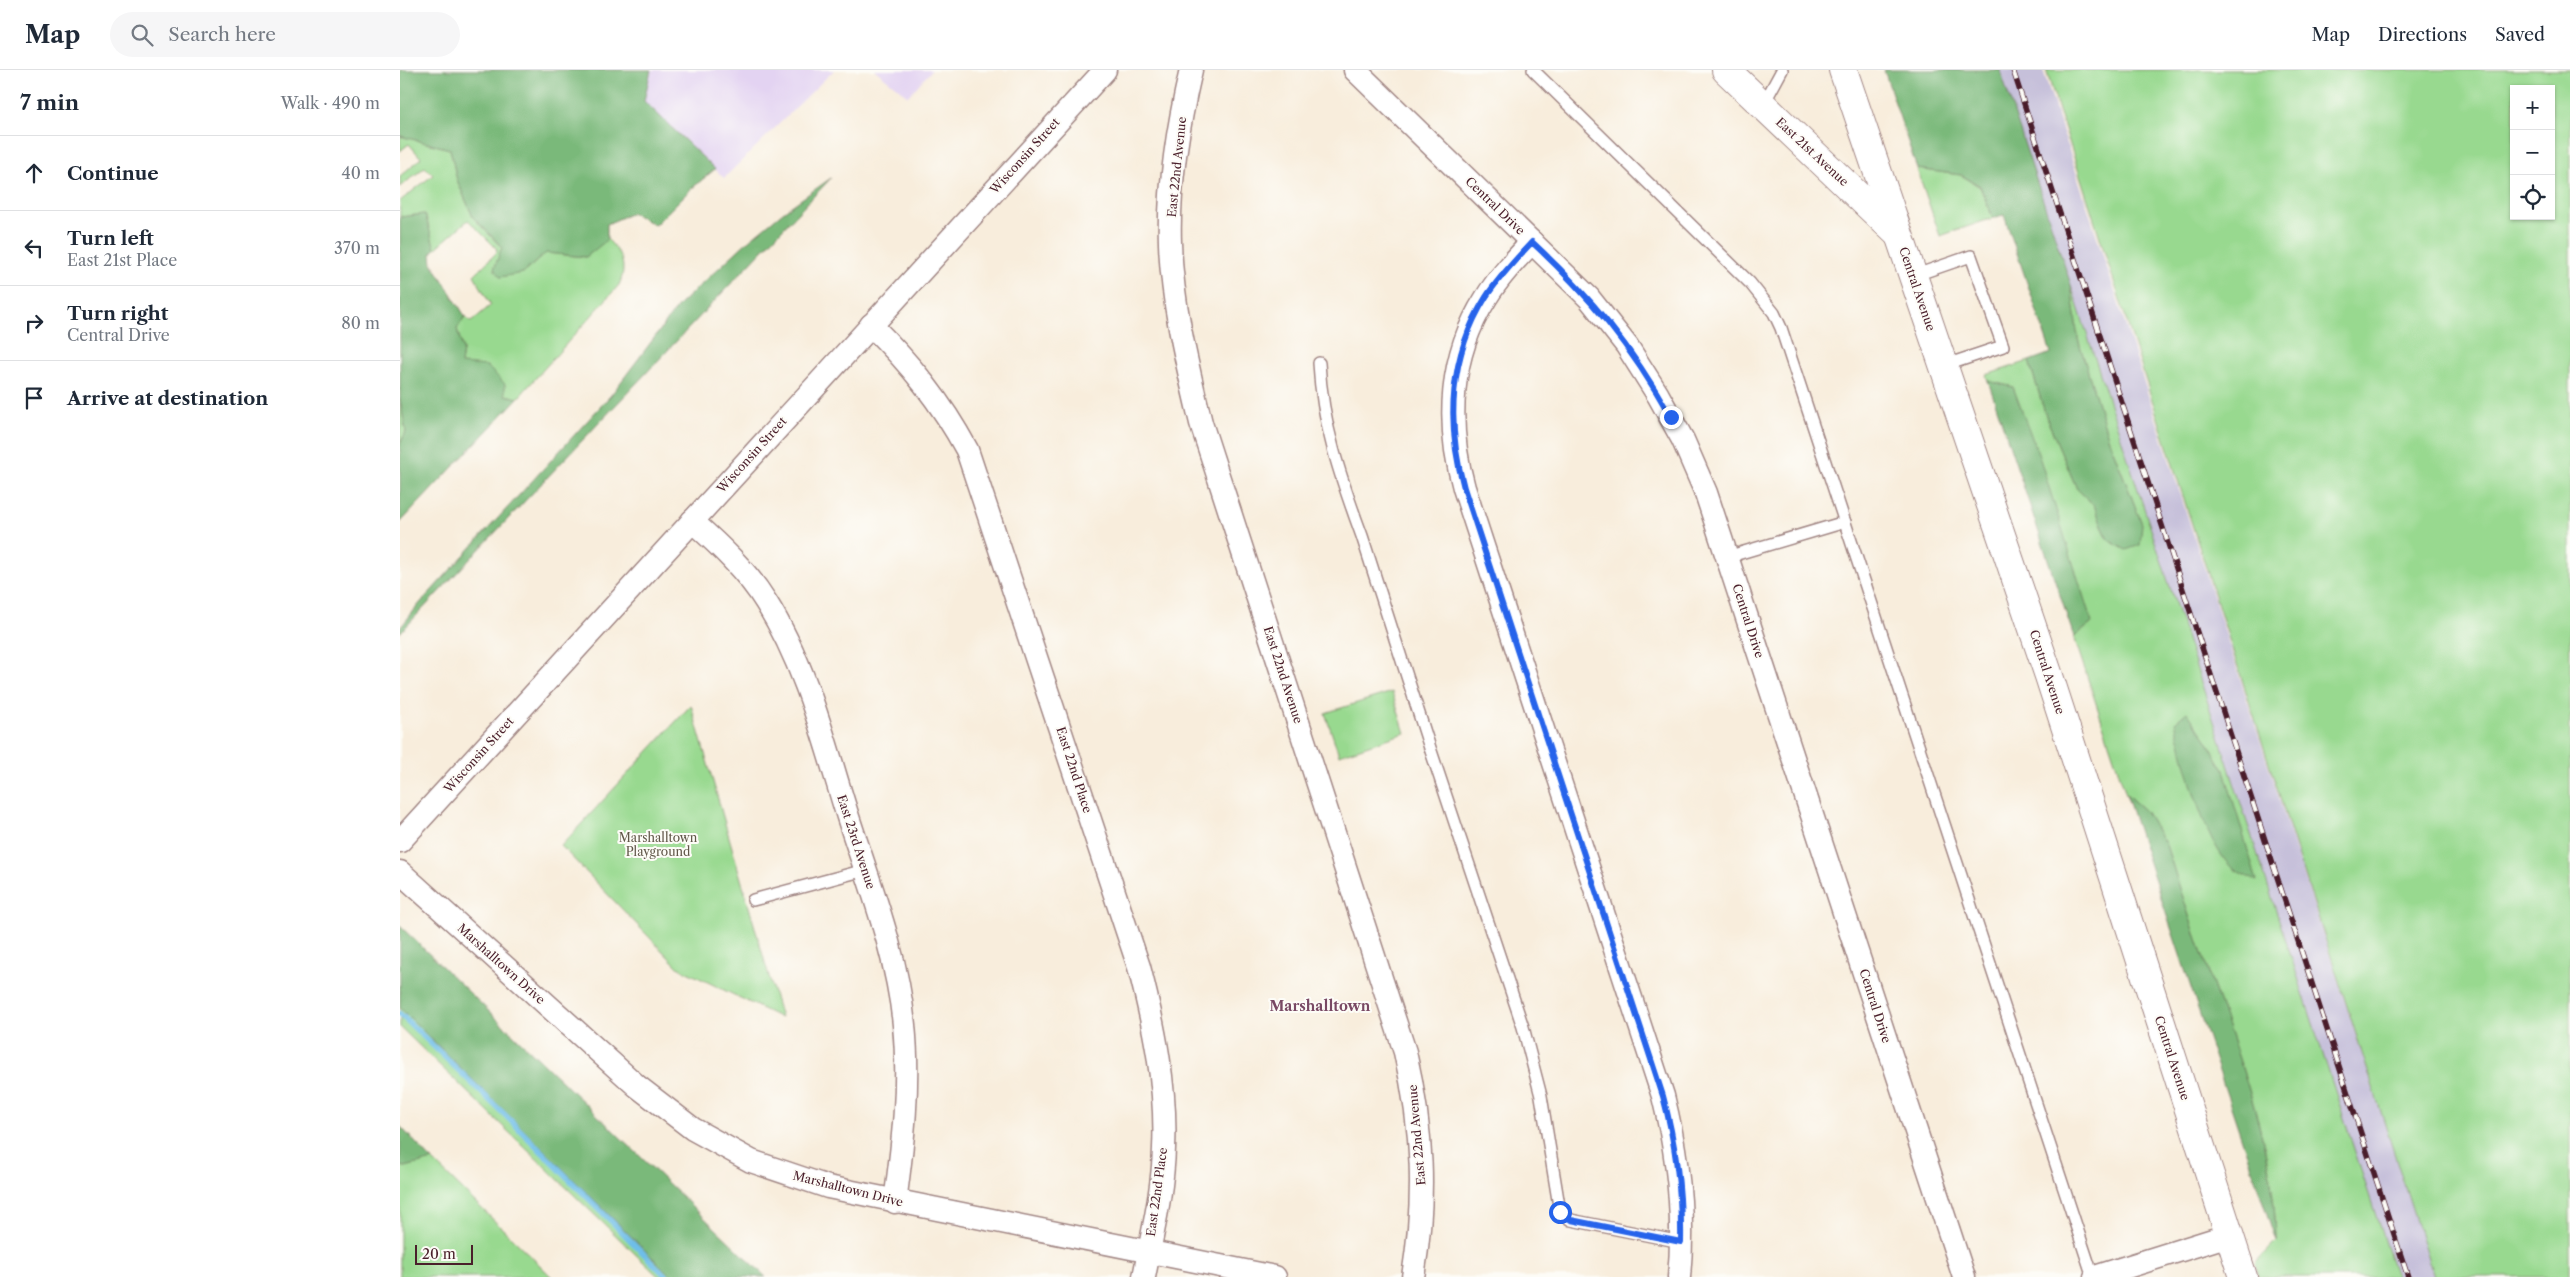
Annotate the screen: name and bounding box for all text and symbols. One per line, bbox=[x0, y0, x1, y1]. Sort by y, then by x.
search box bbox=[110, 12, 460, 57]
text: Map bbox=[25, 20, 80, 49]
icon: search bbox=[128, 21, 156, 49]
text: Search here bbox=[168, 23, 276, 46]
text: Map bbox=[2311, 24, 2350, 46]
text: Directions bbox=[2378, 24, 2467, 46]
text: Saved bbox=[2495, 24, 2545, 46]
map controls bbox=[2510, 85, 2555, 220]
button: + bbox=[2510, 85, 2555, 130]
text: 7 min bbox=[20, 90, 79, 115]
text: Walk · 490 m bbox=[281, 93, 380, 113]
street label: Wisconsin Street bbox=[986, 114, 1063, 197]
street label: East 21st Avenue bbox=[1773, 114, 1852, 189]
street label: East 22nd Avenue bbox=[1164, 116, 1189, 218]
button: − bbox=[2510, 130, 2555, 175]
icon: ahead bbox=[20, 159, 48, 187]
text: Continue bbox=[67, 162, 159, 185]
text: 40 m bbox=[341, 163, 380, 183]
street label: Central Drive bbox=[1462, 174, 1528, 238]
button: locate bbox=[2510, 175, 2555, 220]
text: Turn left bbox=[67, 227, 154, 250]
icon: left bbox=[20, 234, 48, 262]
text: 370 m bbox=[334, 238, 380, 258]
street label: Central Avenue bbox=[1896, 245, 1939, 333]
text: East 21st Place bbox=[67, 250, 177, 270]
text: Turn right bbox=[67, 302, 168, 325]
icon: right bbox=[20, 309, 48, 337]
text: 80 m bbox=[341, 313, 380, 333]
text: Central Drive bbox=[67, 325, 170, 345]
icon: arrive bbox=[20, 384, 48, 412]
text: Arrive at destination bbox=[67, 387, 268, 410]
route end bbox=[1660, 406, 1683, 429]
street label: Wisconsin Street bbox=[713, 413, 790, 496]
street label: Central Drive bbox=[1729, 582, 1768, 660]
street label: East 22nd Avenue bbox=[1261, 624, 1306, 726]
street label: Central Avenue bbox=[2027, 628, 2068, 716]
street label: Wisconsin Street bbox=[440, 713, 517, 796]
street label: East 22nd Place bbox=[1053, 725, 1096, 815]
street label: East 23rd Avenue bbox=[834, 793, 879, 891]
park label: Marshalltown Playground bbox=[619, 830, 698, 859]
street label: Marshalltown Drive bbox=[454, 920, 548, 1007]
street label: Central Drive bbox=[1856, 967, 1895, 1045]
district label: Marshalltown bbox=[1270, 997, 1371, 1015]
street label: Central Avenue bbox=[2152, 1014, 2193, 1102]
street label: East 22nd Avenue bbox=[1405, 1084, 1428, 1186]
street label: East 22nd Place bbox=[1143, 1146, 1170, 1237]
street label: Marshalltown Drive bbox=[792, 1168, 905, 1209]
route start bbox=[1549, 1201, 1572, 1224]
scale bar bbox=[415, 1242, 472, 1265]
text: 20 m bbox=[422, 1245, 456, 1263]

